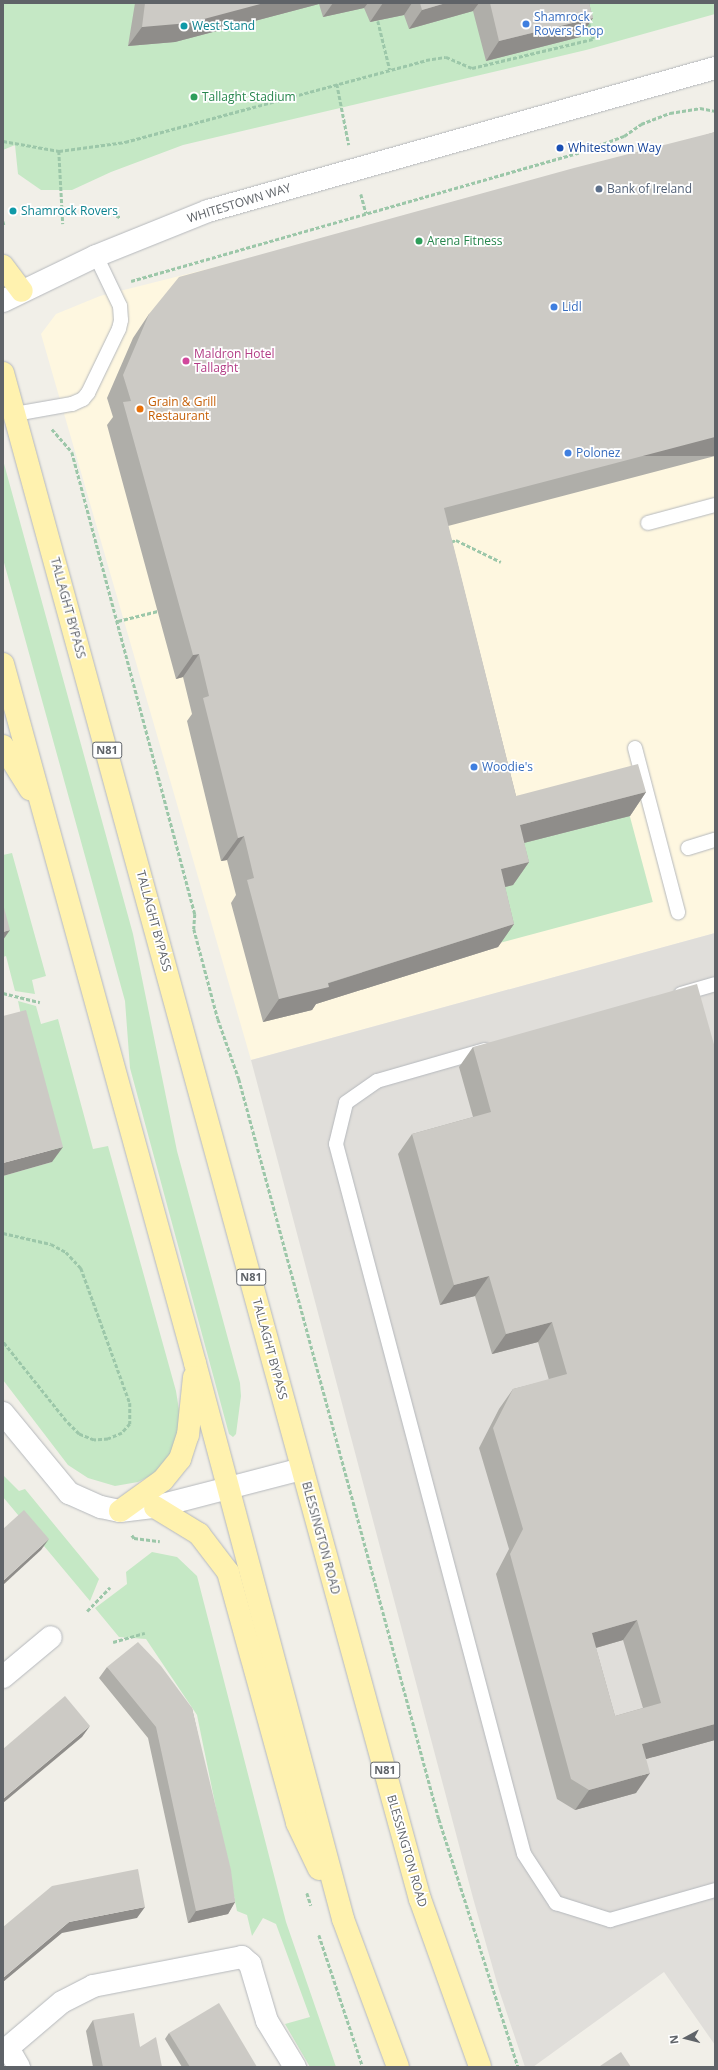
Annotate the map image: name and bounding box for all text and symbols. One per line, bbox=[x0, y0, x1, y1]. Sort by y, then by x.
place label: Shamrock Rovers Shop bbox=[534, 10, 604, 38]
place label: West Stand bbox=[192, 19, 255, 33]
marker: Shamrock Rovers Shop bbox=[521, 19, 531, 29]
marker: West Stand bbox=[179, 21, 189, 31]
place label: Tallaght Stadium bbox=[202, 90, 296, 104]
marker: Tallaght Stadium bbox=[189, 92, 199, 102]
place label: Whitestown Way bbox=[568, 141, 661, 155]
marker: Whitestown Way bbox=[555, 143, 565, 153]
street label: WHITESTOWN WAY bbox=[185, 180, 293, 226]
place label: Bank of Ireland bbox=[607, 182, 692, 196]
marker: Bank of Ireland bbox=[594, 184, 604, 194]
place label: Shamrock Rovers bbox=[21, 204, 118, 218]
marker: Shamrock Rovers bbox=[8, 206, 18, 216]
place label: Arena Fitness bbox=[427, 234, 502, 248]
marker: Arena Fitness bbox=[414, 236, 424, 246]
place label: Lidl bbox=[562, 300, 582, 314]
marker: Lidl bbox=[549, 302, 559, 312]
place label: Maldron Hotel Tallaght bbox=[194, 347, 275, 375]
marker: Maldron Hotel Tallaght bbox=[181, 356, 191, 366]
place label: Grain & Grill Restaurant bbox=[148, 395, 216, 423]
marker: Grain & Grill Restaurant bbox=[135, 404, 145, 414]
place label: Polonez bbox=[576, 446, 620, 460]
marker: Polonez bbox=[563, 448, 573, 458]
street label: TALLAGHT BYPASS bbox=[48, 556, 88, 660]
road number: N81 bbox=[92, 741, 122, 759]
place label: Woodie's bbox=[482, 760, 533, 774]
marker: Woodie's bbox=[469, 762, 479, 772]
street label: TALLAGHT BYPASS bbox=[134, 869, 174, 973]
road number: N81 bbox=[236, 1268, 266, 1286]
street label: TALLAGHT BYPASS bbox=[250, 1297, 290, 1401]
street label: BLESSINGTON ROAD bbox=[299, 1480, 343, 1596]
road number: N81 bbox=[370, 1761, 400, 1779]
street label: BLESSINGTON ROAD bbox=[384, 1793, 430, 1909]
north arrow bbox=[666, 2018, 706, 2058]
text: N bbox=[666, 2034, 682, 2045]

